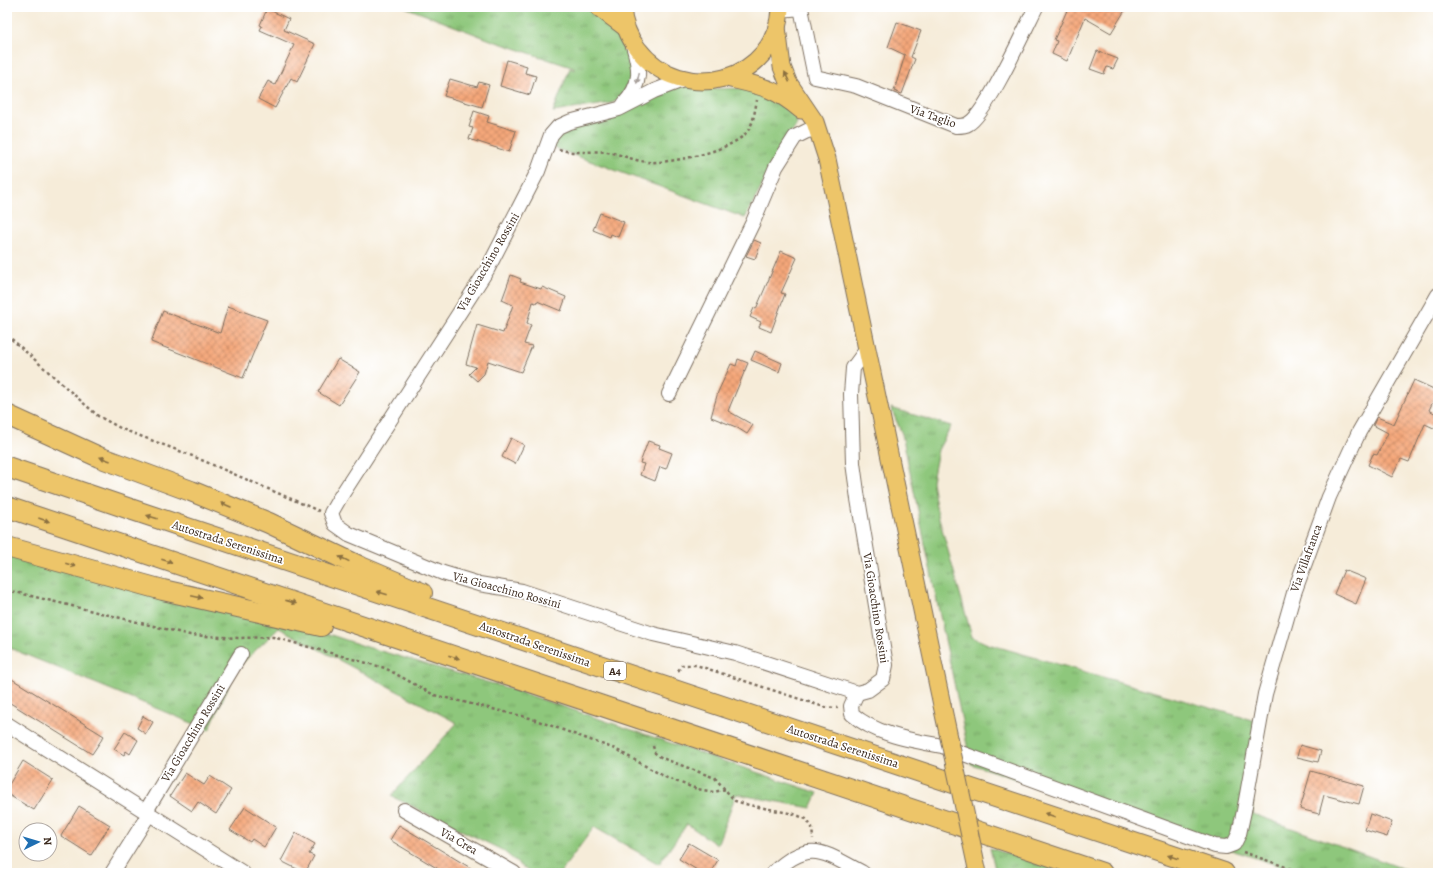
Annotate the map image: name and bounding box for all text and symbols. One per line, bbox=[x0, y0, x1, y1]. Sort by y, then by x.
one-way arrow bbox=[634, 72, 640, 84]
one-way arrow bbox=[784, 72, 790, 83]
street label: Via Taglio bbox=[907, 100, 958, 131]
street label: Via Gioacchino Rossini bbox=[453, 210, 523, 315]
one-way arrow bbox=[98, 456, 110, 462]
one-way arrow bbox=[221, 502, 232, 508]
one-way arrow bbox=[146, 514, 158, 520]
street label: Autostrada Serenissima bbox=[169, 516, 286, 568]
one-way arrow bbox=[38, 517, 50, 523]
street label: Via Villafranca bbox=[1286, 522, 1326, 595]
street label: Via Gioacchino Rossini bbox=[859, 551, 893, 664]
one-way arrow bbox=[339, 556, 350, 562]
one-way arrow bbox=[162, 558, 174, 564]
one-way arrow bbox=[65, 563, 78, 569]
street label: Via Gioacchino Rossini bbox=[450, 568, 563, 612]
one-way arrow bbox=[376, 590, 388, 596]
one-way arrow bbox=[191, 595, 204, 601]
one-way arrow bbox=[285, 599, 297, 605]
street label: Autostrada Serenissima bbox=[476, 617, 593, 671]
one-way arrow bbox=[448, 654, 460, 660]
road number: A4 bbox=[604, 662, 626, 680]
street label: Via Gioacchino Rossini bbox=[157, 681, 229, 786]
street label: Autostrada Serenissima bbox=[784, 720, 901, 772]
one-way arrow bbox=[1044, 812, 1056, 818]
north arrow bbox=[18, 822, 58, 862]
street label: Via Crea bbox=[436, 823, 481, 858]
text: N bbox=[40, 837, 55, 846]
one-way arrow bbox=[1167, 853, 1179, 859]

